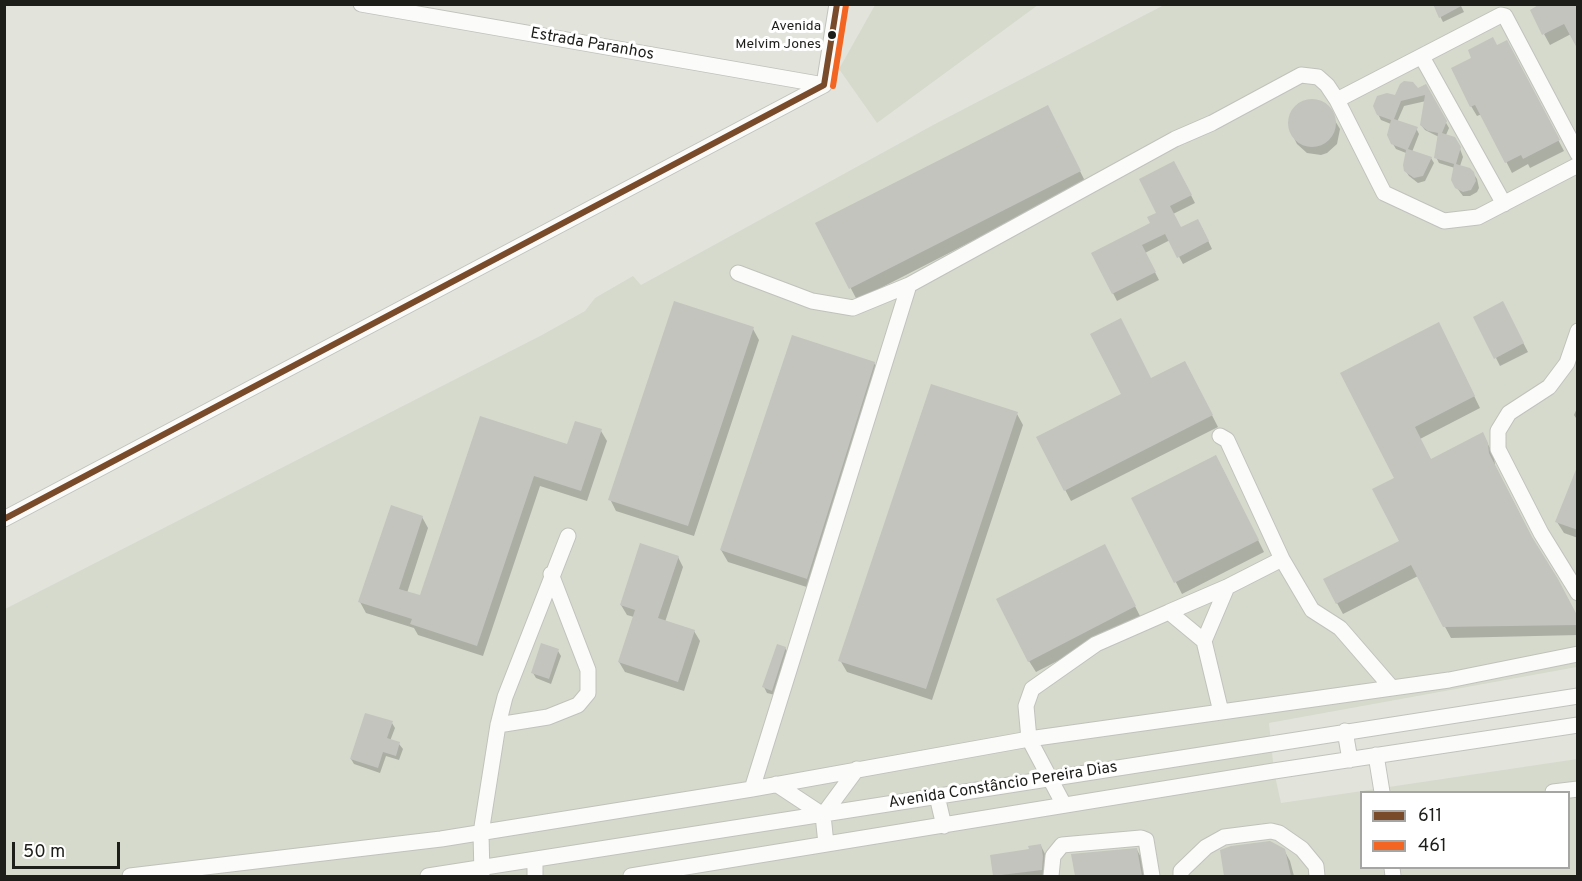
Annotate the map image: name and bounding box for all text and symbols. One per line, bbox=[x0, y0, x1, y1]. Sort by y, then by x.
place label: Avenida Melvim Jones bbox=[735, 19, 821, 51]
street label: Estrada Paranhos bbox=[529, 25, 655, 65]
marker: Avenida Melvim Jones bbox=[826, 29, 838, 41]
street label: Avenida Constâncio Pereira Dias bbox=[887, 758, 1119, 814]
legend bbox=[1360, 791, 1570, 869]
text: 611 bbox=[1418, 805, 1442, 828]
scale bar bbox=[15, 830, 123, 868]
text: 461 bbox=[1418, 835, 1447, 858]
text: 50 m bbox=[23, 841, 65, 864]

